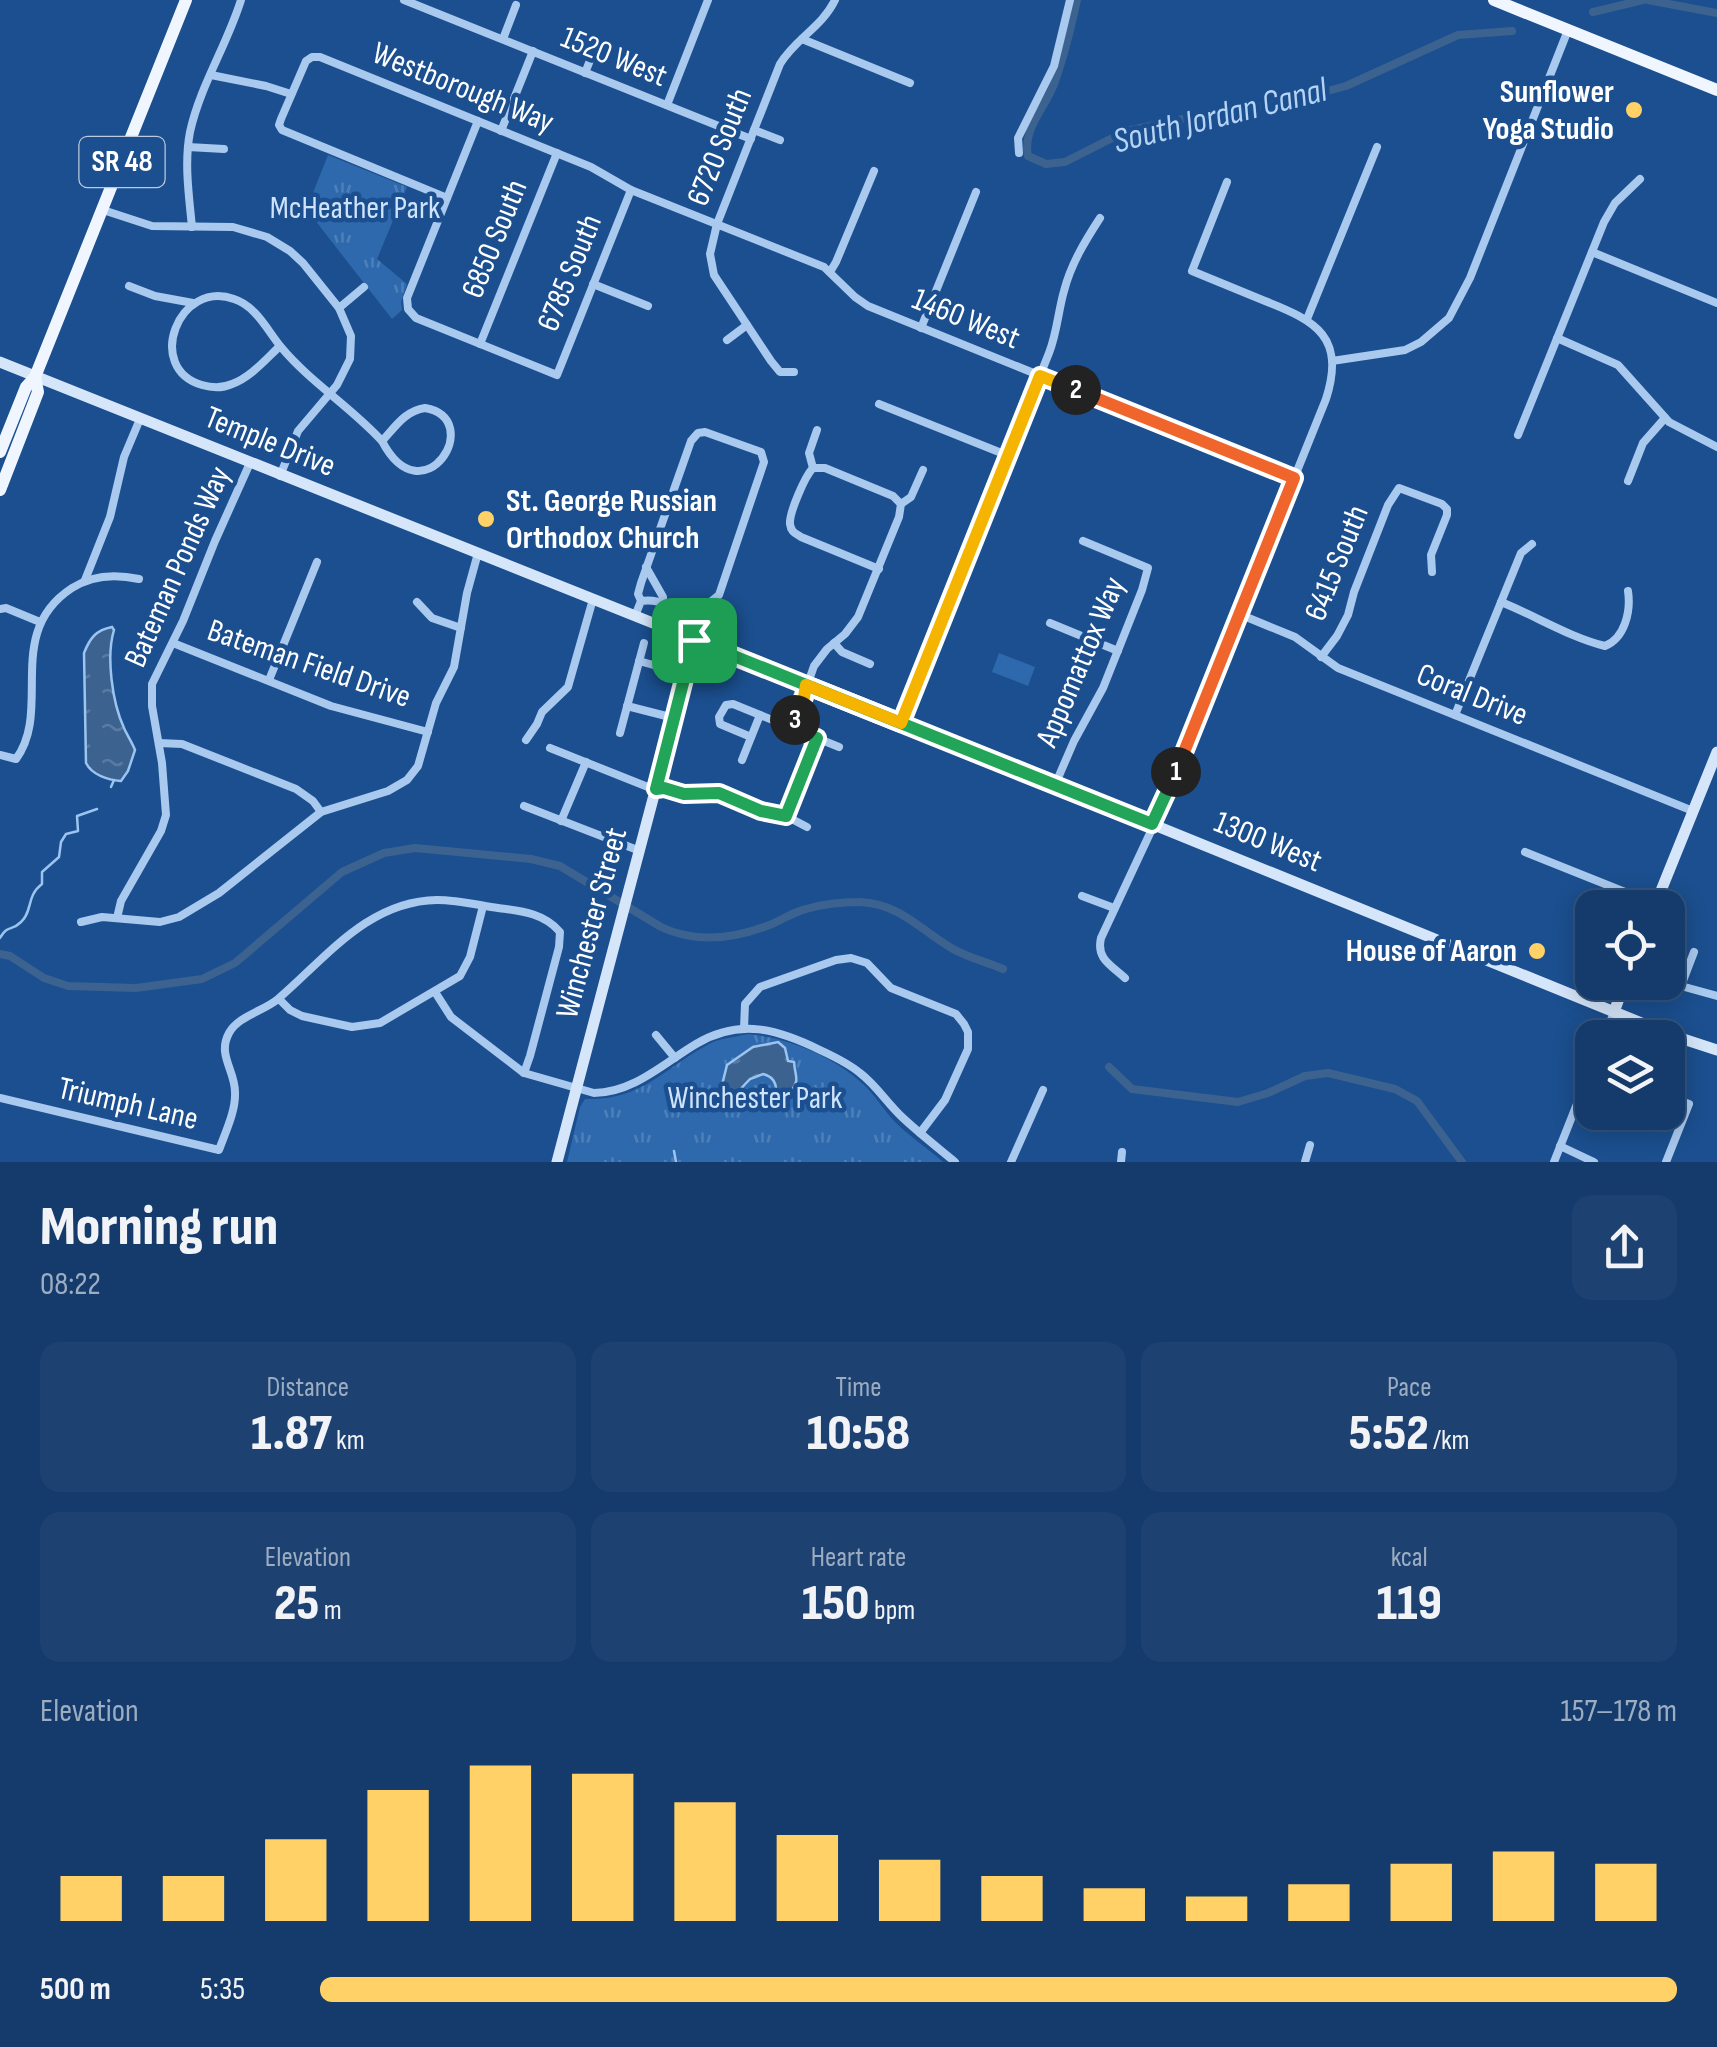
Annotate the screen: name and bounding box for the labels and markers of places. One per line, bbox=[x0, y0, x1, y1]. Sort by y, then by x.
place label: Sunflower Yoga Studio bbox=[1483, 73, 1614, 149]
marker: Sunflower Yoga Studio bbox=[1623, 99, 1645, 121]
pin: 2 bbox=[1051, 365, 1101, 415]
place label: St. George Russian Orthodox Church bbox=[506, 482, 717, 558]
marker: St. George Russian Orthodox Church bbox=[475, 508, 497, 530]
pin bbox=[652, 598, 737, 683]
pin: 3 bbox=[770, 695, 820, 745]
pin: 1 bbox=[1151, 747, 1201, 797]
place label: House of Aaron bbox=[1346, 932, 1517, 971]
marker: House of Aaron bbox=[1526, 940, 1548, 962]

